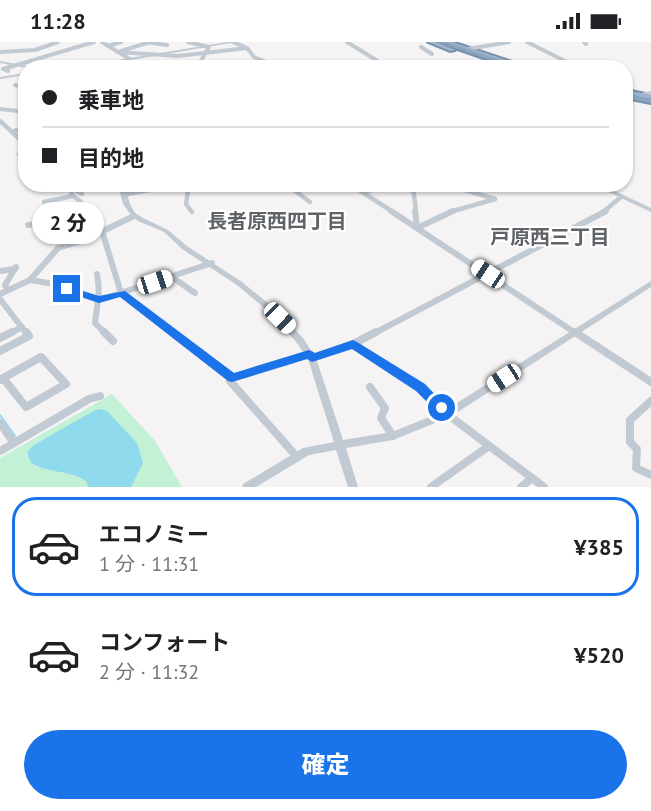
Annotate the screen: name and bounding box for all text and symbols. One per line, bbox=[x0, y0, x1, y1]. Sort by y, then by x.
text: 11:28 bbox=[30, 7, 86, 35]
text: 乗車地 bbox=[78, 86, 144, 114]
text: 目的地 bbox=[78, 144, 144, 172]
callout: 2 分 bbox=[31, 202, 103, 244]
district label: 長者原西四丁目 bbox=[207, 208, 347, 234]
text: 2 分 bbox=[50, 210, 86, 236]
district label: 戸原西三丁目 bbox=[490, 224, 610, 250]
car bbox=[468, 256, 508, 292]
car bbox=[135, 268, 175, 296]
route end bbox=[53, 275, 80, 302]
car bbox=[261, 299, 299, 337]
car bbox=[484, 361, 524, 395]
route start bbox=[428, 394, 455, 421]
icon: car bbox=[27, 520, 81, 574]
text: エコノミー bbox=[99, 520, 209, 548]
text: ¥385 bbox=[574, 533, 624, 561]
text: 1 分 · 11:31 bbox=[99, 551, 199, 577]
icon: car bbox=[27, 628, 81, 682]
text: コンフォート bbox=[99, 628, 230, 656]
text: ¥520 bbox=[574, 641, 624, 669]
text: 2 分 · 11:32 bbox=[99, 659, 199, 685]
button: 確定 bbox=[24, 730, 627, 799]

